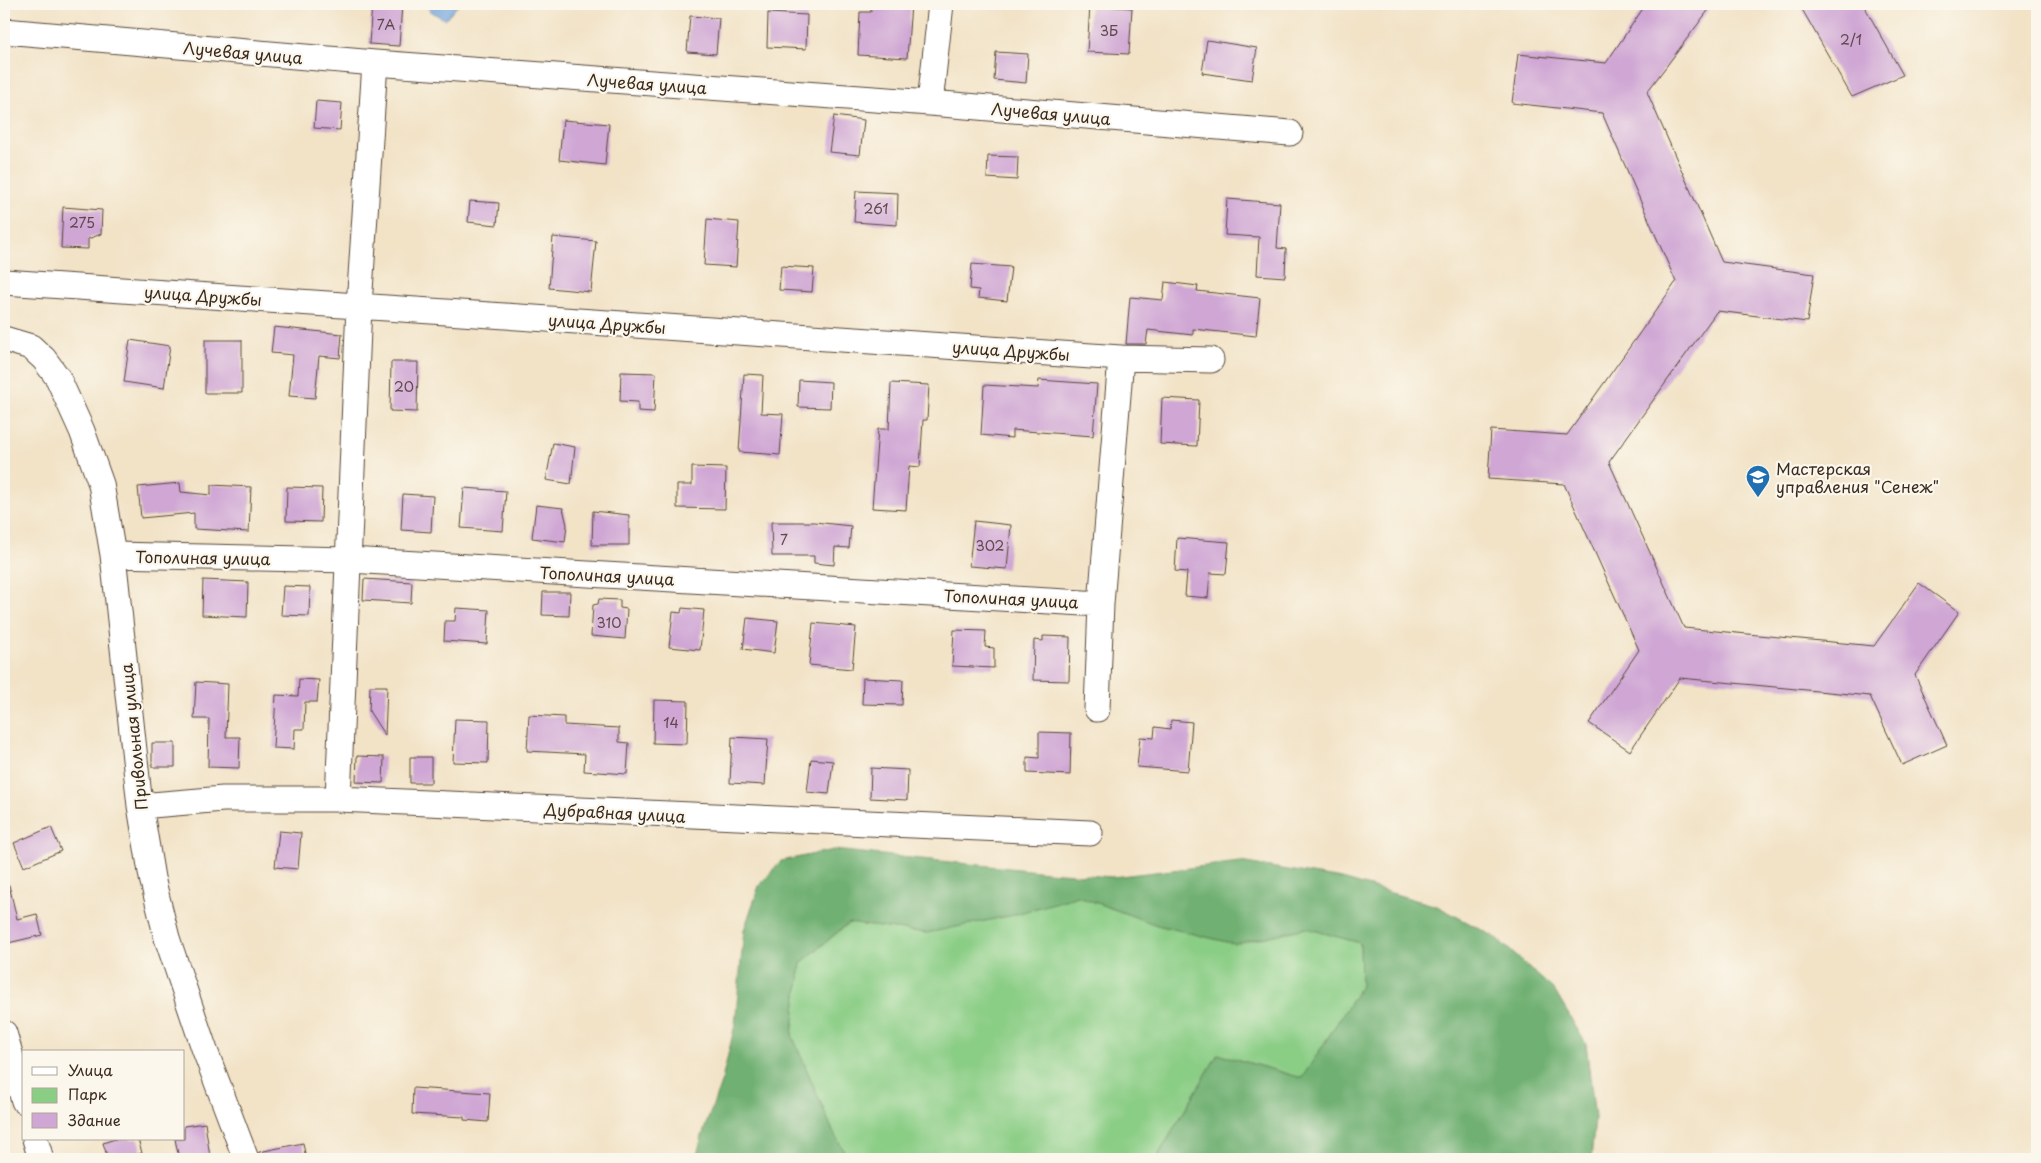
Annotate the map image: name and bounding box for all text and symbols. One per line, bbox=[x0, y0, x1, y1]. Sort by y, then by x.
house number: 7А bbox=[377, 14, 396, 35]
house number: 3Б bbox=[1100, 20, 1118, 41]
house number: 2/1 bbox=[1840, 29, 1862, 50]
street label: Лучевая улица bbox=[182, 35, 304, 69]
street label: Лучевая улица bbox=[586, 67, 708, 99]
street label: Лучевая улица bbox=[990, 96, 1112, 130]
house number: 261 bbox=[863, 198, 889, 219]
house number: 275 bbox=[69, 212, 95, 233]
street label: улица Дружбы bbox=[143, 279, 263, 311]
street label: улица Дружбы bbox=[547, 307, 667, 339]
street label: улица Дружбы bbox=[951, 334, 1071, 366]
house number: 20 bbox=[394, 376, 414, 397]
place label: Мастерская управления "Сенеж" bbox=[1776, 456, 1939, 498]
school or university icon: Мастерская управления "Сенеж" bbox=[1745, 464, 1771, 498]
house number: 7 bbox=[780, 529, 788, 550]
house number: 302 bbox=[976, 535, 1005, 556]
street label: Тополиная улица bbox=[135, 544, 271, 570]
street label: Тополиная улица bbox=[539, 559, 675, 591]
street label: Тополиная улица bbox=[943, 582, 1079, 614]
house number: 310 bbox=[597, 612, 621, 633]
street label: Привольная улица bbox=[113, 662, 153, 812]
house number: 14 bbox=[663, 712, 679, 733]
street label: Дубравная улица bbox=[543, 796, 686, 828]
legend bbox=[22, 1050, 185, 1140]
text: Улица bbox=[68, 1058, 113, 1081]
text: Парк bbox=[68, 1082, 107, 1105]
text: Здание bbox=[68, 1108, 121, 1131]

